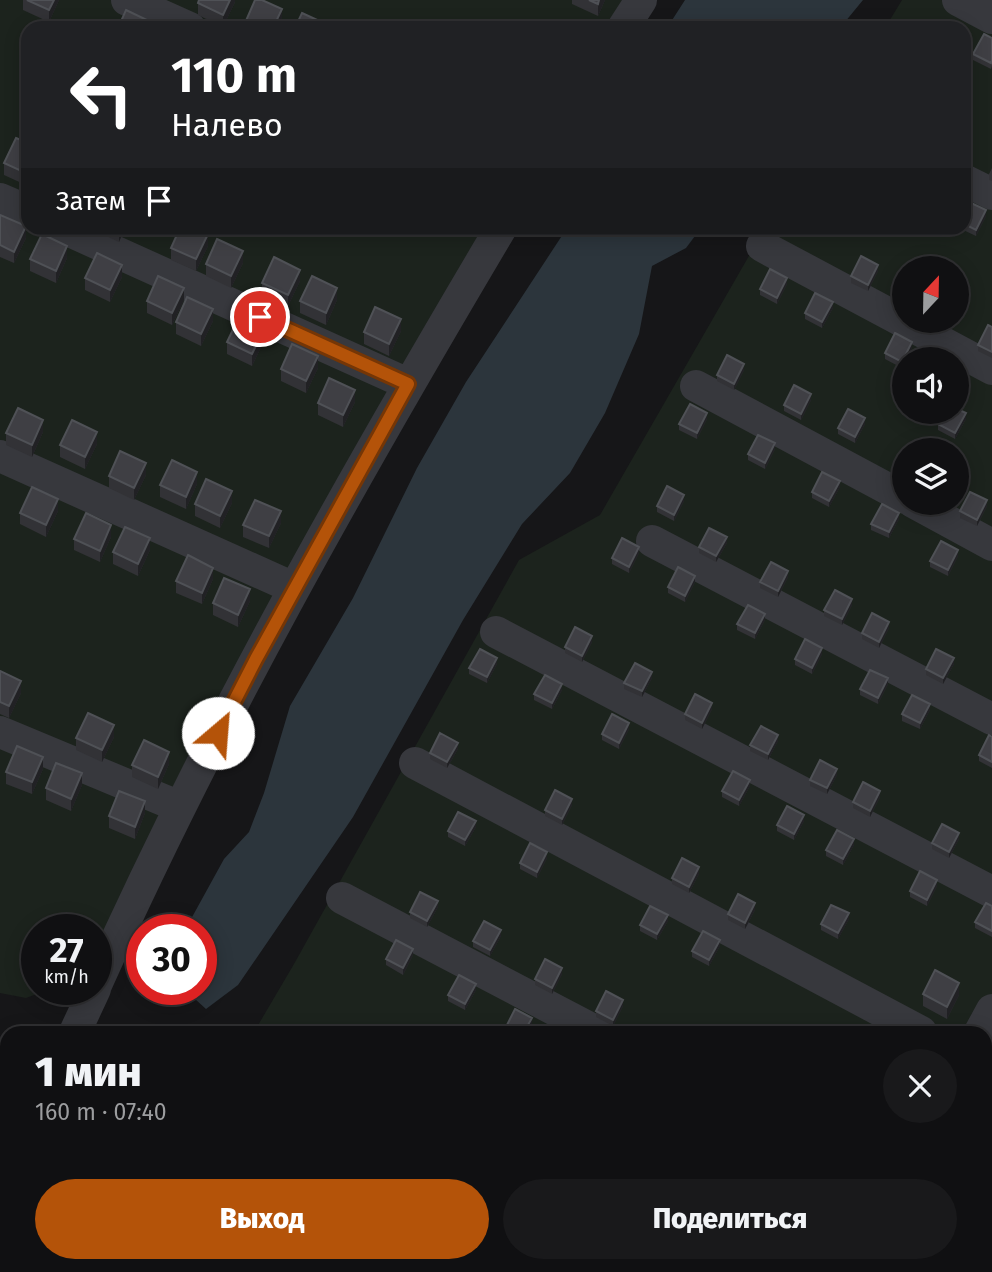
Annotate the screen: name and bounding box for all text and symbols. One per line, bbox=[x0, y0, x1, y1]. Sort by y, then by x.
text: 110 m bbox=[171, 46, 297, 105]
icon: left bbox=[56, 49, 147, 140]
text: Налево bbox=[171, 106, 283, 144]
icon: arrive bbox=[140, 182, 178, 220]
text: Затем bbox=[56, 186, 126, 217]
north arrow bbox=[892, 256, 970, 332]
map controls bbox=[892, 256, 969, 515]
pin bbox=[230, 287, 290, 347]
icon: arrive bbox=[241, 298, 279, 336]
button: sound bbox=[892, 347, 969, 424]
button: layers bbox=[892, 438, 969, 515]
position arrow bbox=[181, 696, 255, 770]
speed limit sign: 30 bbox=[126, 914, 217, 1005]
text: 27 bbox=[49, 929, 84, 971]
text: km/h bbox=[44, 966, 89, 988]
text: 1 мин bbox=[35, 1047, 142, 1097]
button: close bbox=[883, 1049, 957, 1123]
text: 160 m · 07:40 bbox=[35, 1098, 167, 1126]
button: Выход bbox=[35, 1179, 489, 1259]
button: Поделиться bbox=[503, 1179, 957, 1259]

